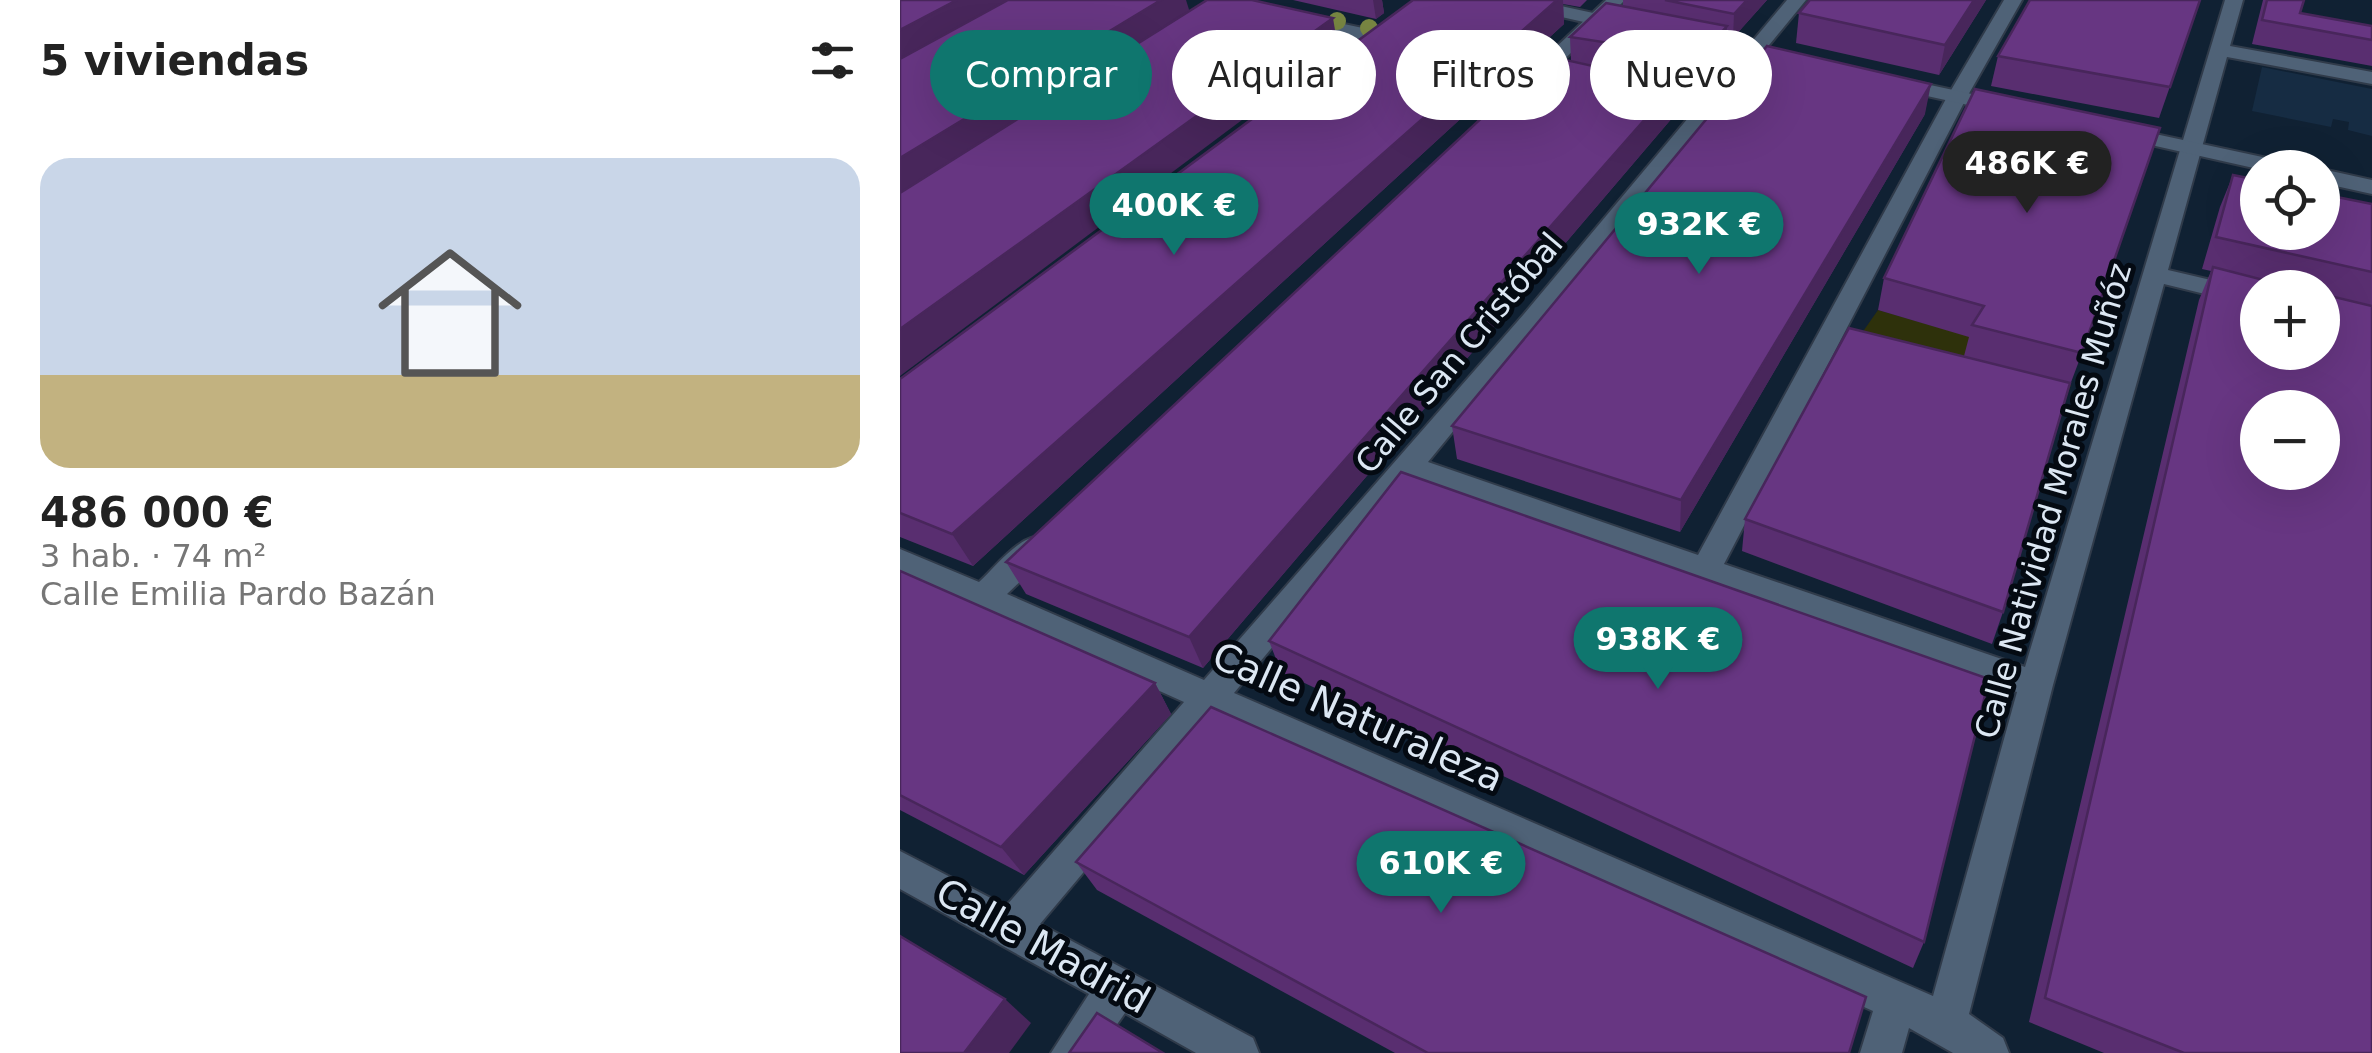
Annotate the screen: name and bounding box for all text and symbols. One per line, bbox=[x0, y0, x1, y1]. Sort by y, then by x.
chip: Comprar bbox=[930, 30, 1152, 120]
chip: Alquilar bbox=[1172, 30, 1376, 120]
chip: Filtros bbox=[1396, 30, 1570, 120]
chip: Nuevo bbox=[1590, 30, 1772, 120]
icon: filters bbox=[805, 33, 860, 88]
text: 5 viviendas bbox=[40, 36, 309, 85]
pin: 486K € bbox=[1946, 131, 2108, 216]
text: 486K € bbox=[1965, 144, 2090, 182]
map controls bbox=[2240, 150, 2340, 490]
button: locate bbox=[2240, 150, 2340, 250]
pin: 400K € bbox=[1093, 173, 1255, 258]
text: 400K € bbox=[1112, 186, 1237, 224]
pin: 932K € bbox=[1618, 192, 1780, 277]
text: 932K € bbox=[1637, 205, 1762, 243]
icon: home bbox=[360, 223, 540, 403]
street label: Calle San Cristóbal bbox=[1347, 225, 1571, 481]
street label: Calle Natividad Morales Muñóz bbox=[1967, 259, 2139, 743]
button: + bbox=[2240, 270, 2340, 370]
button: − bbox=[2240, 390, 2340, 490]
text: 486 000 € bbox=[40, 488, 274, 537]
text: 3 hab. · 74 m² bbox=[40, 537, 266, 575]
text: Calle Emilia Pardo Bazán bbox=[40, 575, 436, 613]
pin: 938K € bbox=[1577, 607, 1739, 692]
text: 938K € bbox=[1596, 620, 1721, 658]
street label: Calle Naturaleza bbox=[1206, 633, 1510, 801]
pin: 610K € bbox=[1360, 831, 1522, 916]
text: 610K € bbox=[1379, 844, 1504, 882]
street label: Calle Madrid bbox=[929, 869, 1157, 1023]

